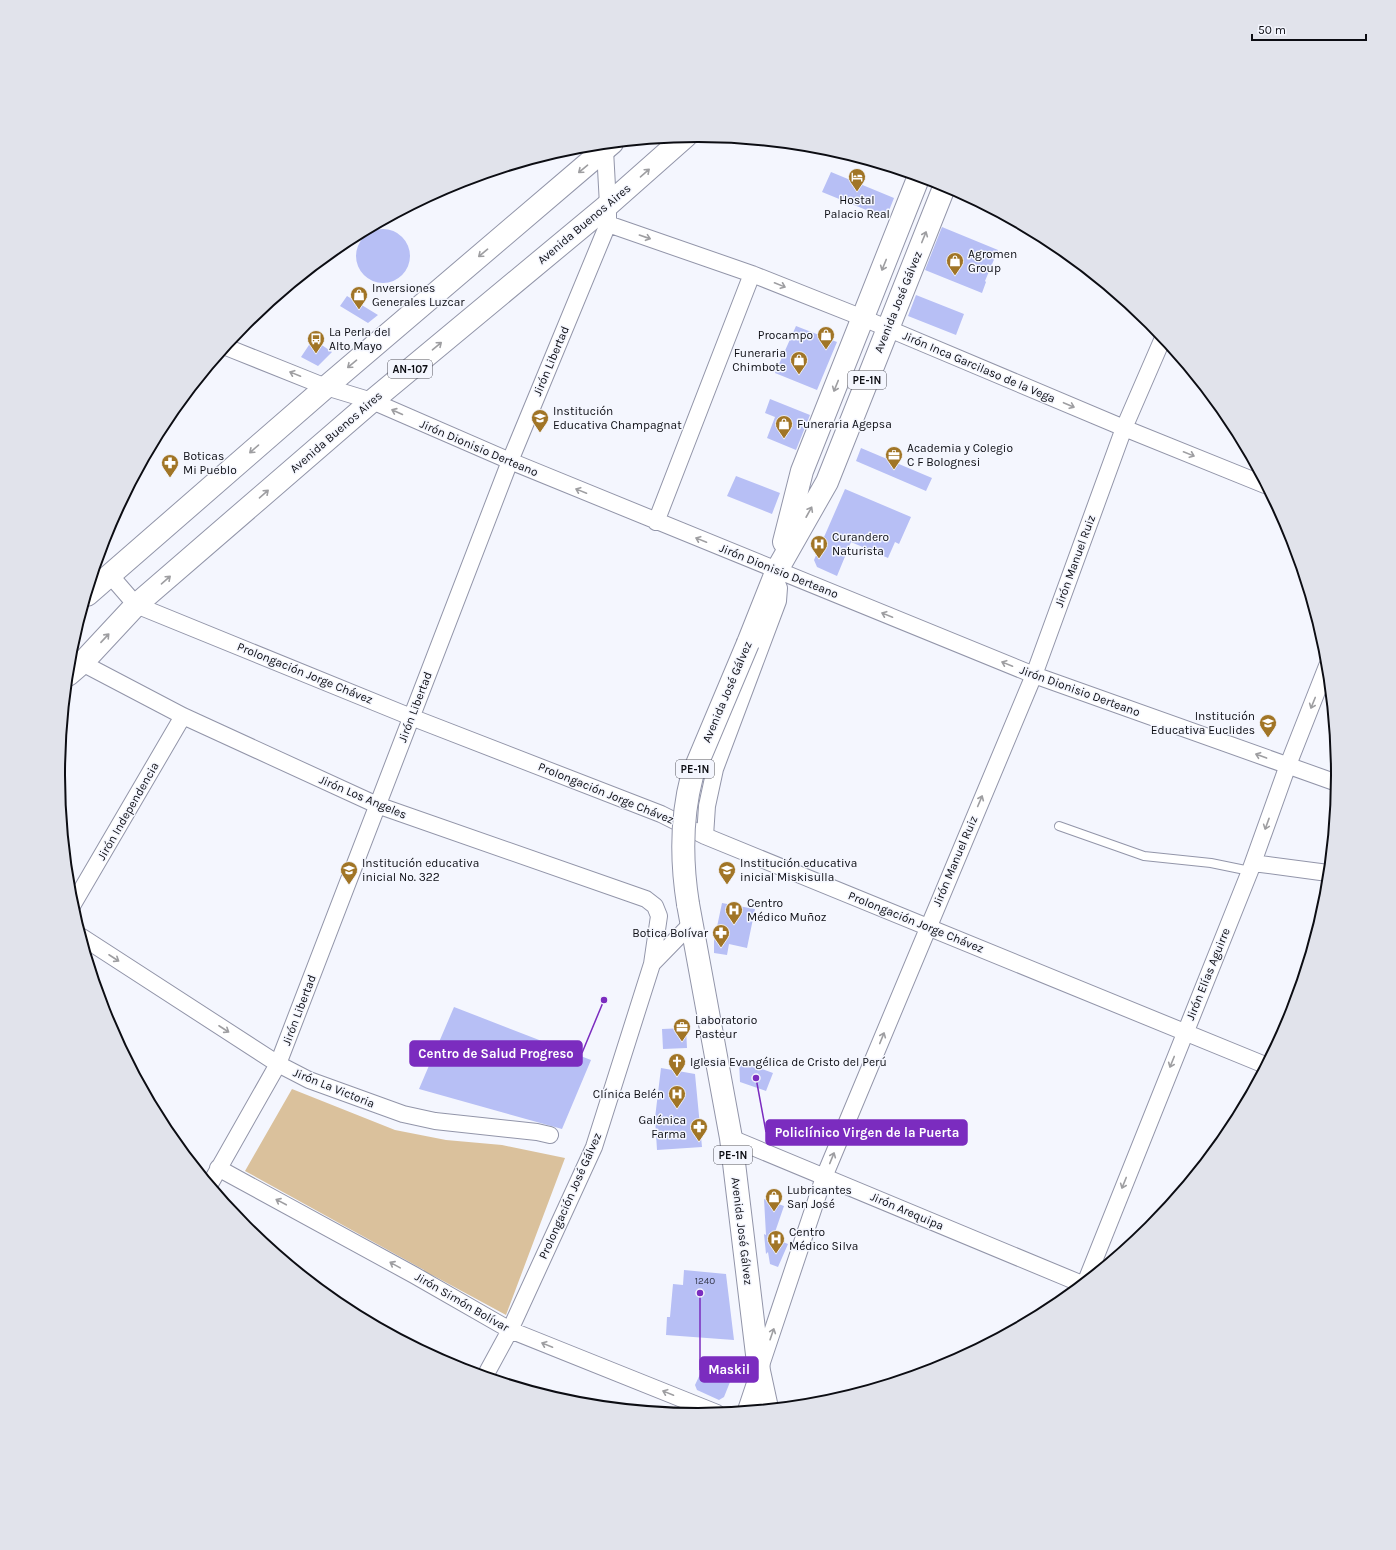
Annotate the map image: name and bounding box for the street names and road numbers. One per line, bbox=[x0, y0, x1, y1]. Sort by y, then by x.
street label: Avenida Buenos Aires bbox=[535, 181, 633, 267]
street label: Avenida José Gálvez bbox=[871, 249, 925, 355]
street label: Jirón Libertad bbox=[530, 324, 572, 398]
street label: Jirón Inca Garcilaso de la Vega bbox=[900, 328, 1058, 406]
road number: AN-107 bbox=[388, 360, 432, 378]
road number: PE-1N bbox=[848, 371, 886, 389]
street label: Avenida Buenos Aires bbox=[287, 388, 385, 476]
street label: Jirón Dionisio Derteano bbox=[418, 417, 540, 479]
street label: Jirón Manuel Ruiz bbox=[1052, 513, 1098, 609]
street label: Jirón Dionisio Derteano bbox=[717, 541, 841, 601]
street label: Prolongación Jorge Chávez bbox=[235, 639, 375, 707]
street label: Avenida José Gálvez bbox=[699, 639, 755, 745]
street label: Jirón Dionisio Derteano bbox=[1018, 663, 1142, 719]
street label: Jirón Libertad bbox=[395, 670, 435, 744]
street label: Prolongación Jorge Chávez bbox=[536, 759, 676, 827]
street label: Jirón Independencia bbox=[94, 760, 162, 862]
road number: PE-1N bbox=[676, 760, 714, 778]
street label: Jirón Los Angeles bbox=[317, 772, 409, 822]
street label: Jirón Manuel Ruiz bbox=[930, 813, 981, 908]
street label: Prolongación Jorge Chávez bbox=[846, 888, 986, 956]
street label: Jirón Elías Aguirre bbox=[1183, 926, 1233, 1022]
street label: Jirón Libertad bbox=[279, 973, 319, 1047]
street label: Jirón La Victoria bbox=[291, 1065, 377, 1111]
street label: Prolongación José Gálvez bbox=[536, 1130, 604, 1261]
road number: PE-1N bbox=[714, 1146, 752, 1164]
street label: Avenida José Gálvez bbox=[728, 1176, 756, 1286]
street label: Jirón Arequipa bbox=[868, 1189, 946, 1233]
street label: Jirón Simón Bolívar bbox=[413, 1269, 512, 1335]

